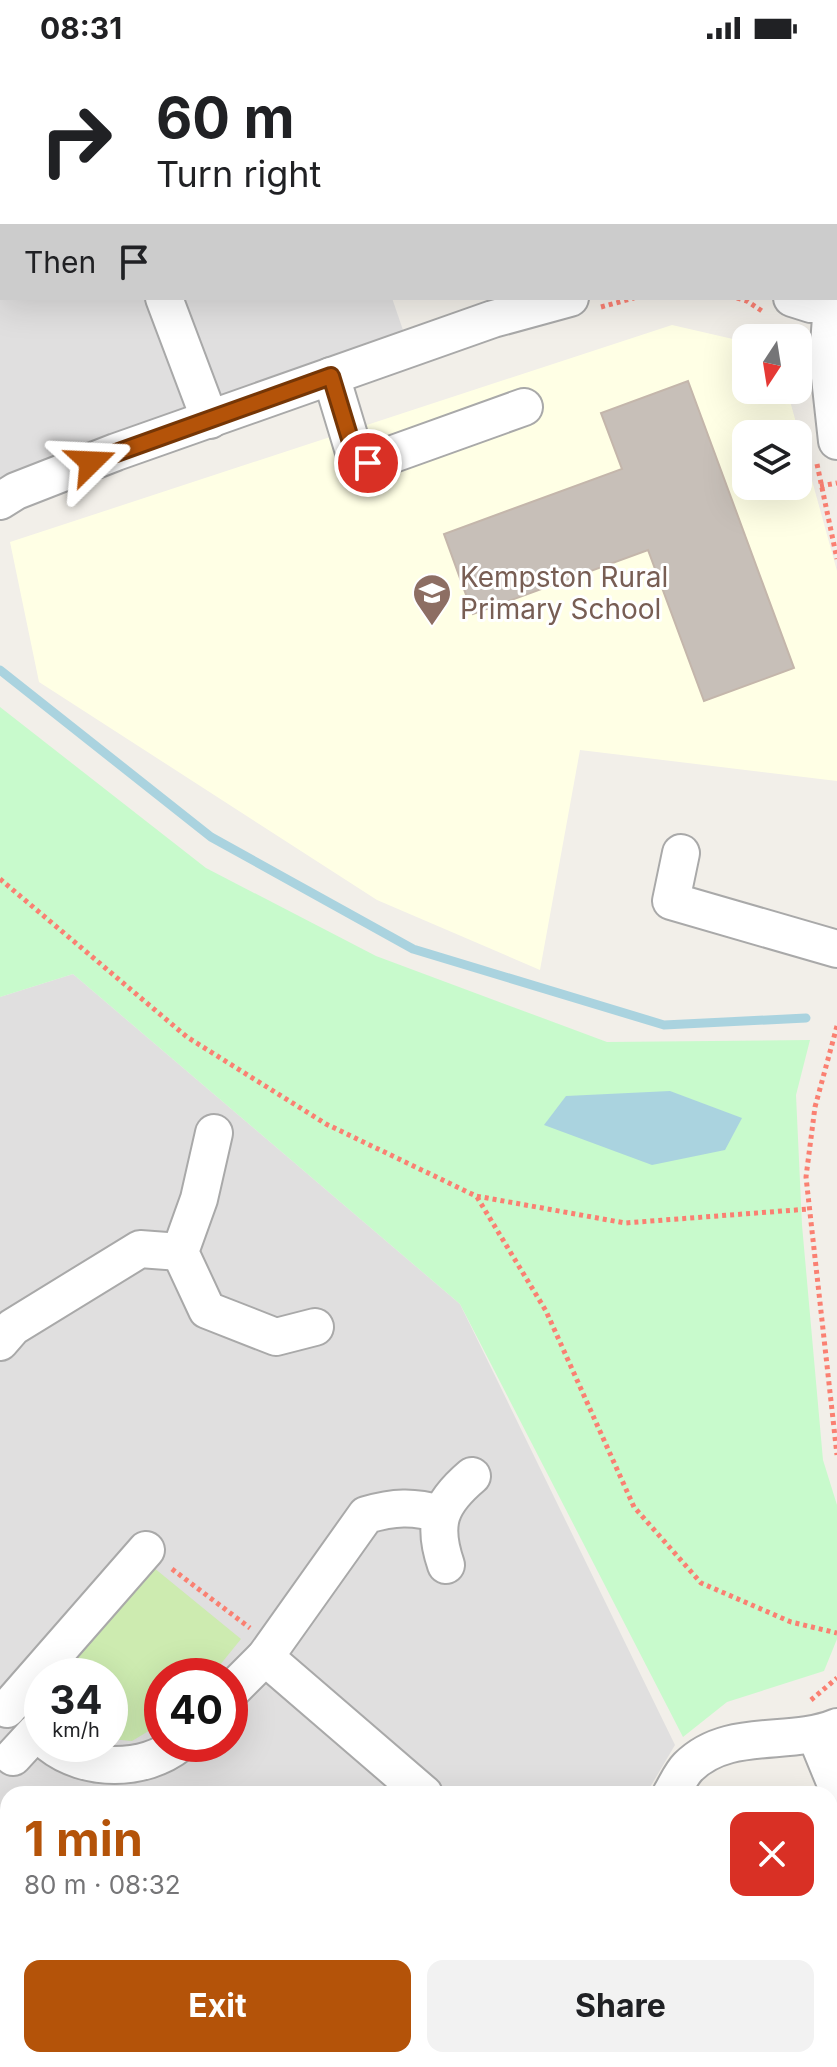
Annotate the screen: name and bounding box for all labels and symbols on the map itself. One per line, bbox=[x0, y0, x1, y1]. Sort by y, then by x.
north arrow bbox=[732, 324, 812, 404]
position arrow bbox=[49, 420, 133, 504]
pin bbox=[334, 429, 402, 497]
place label: Kempston Rural Primary School bbox=[460, 560, 668, 626]
school or university icon: Kempston Rural Primary School bbox=[411, 572, 453, 627]
speed limit sign: 40 bbox=[144, 1658, 248, 1762]

